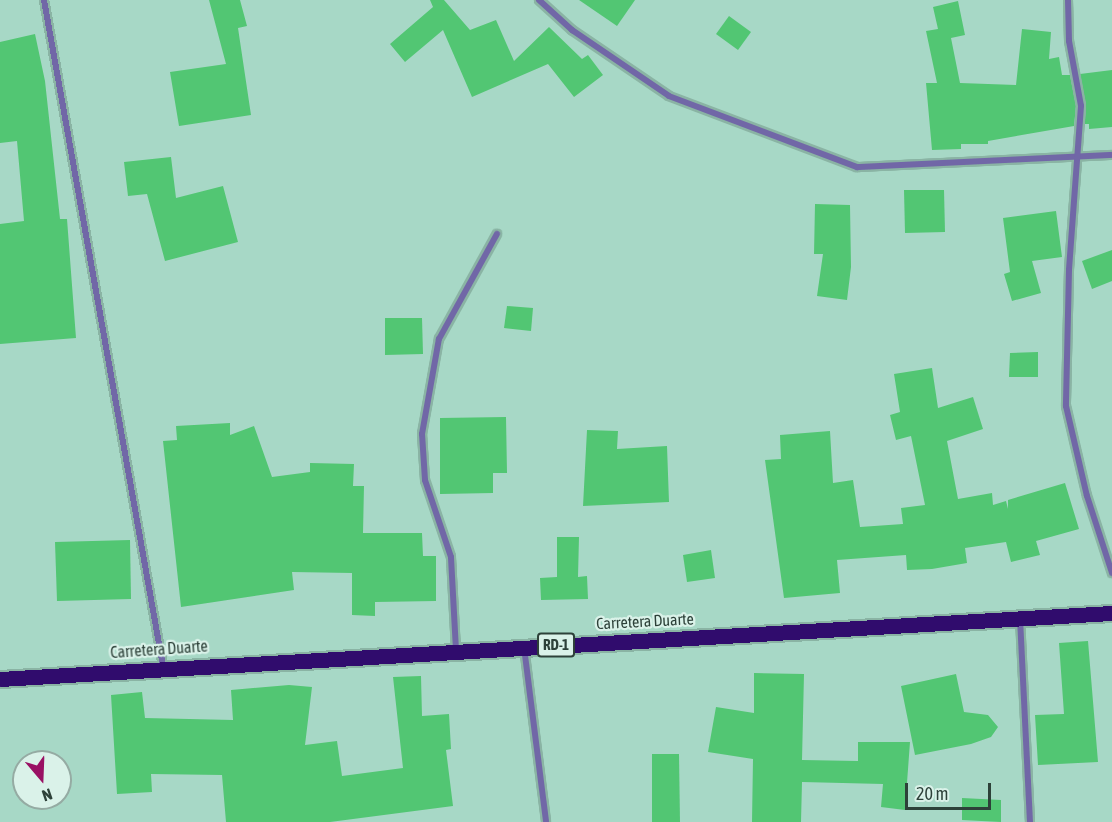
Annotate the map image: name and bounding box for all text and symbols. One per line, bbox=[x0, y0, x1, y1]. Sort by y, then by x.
street label: Carretera Duarte bbox=[596, 609, 694, 633]
road number: RD-1 bbox=[536, 633, 576, 657]
street label: Carretera Duarte bbox=[110, 636, 208, 662]
north arrow bbox=[12, 750, 72, 810]
scale bar bbox=[908, 771, 994, 809]
text: 20 m bbox=[916, 783, 948, 804]
text: N bbox=[40, 785, 55, 805]

